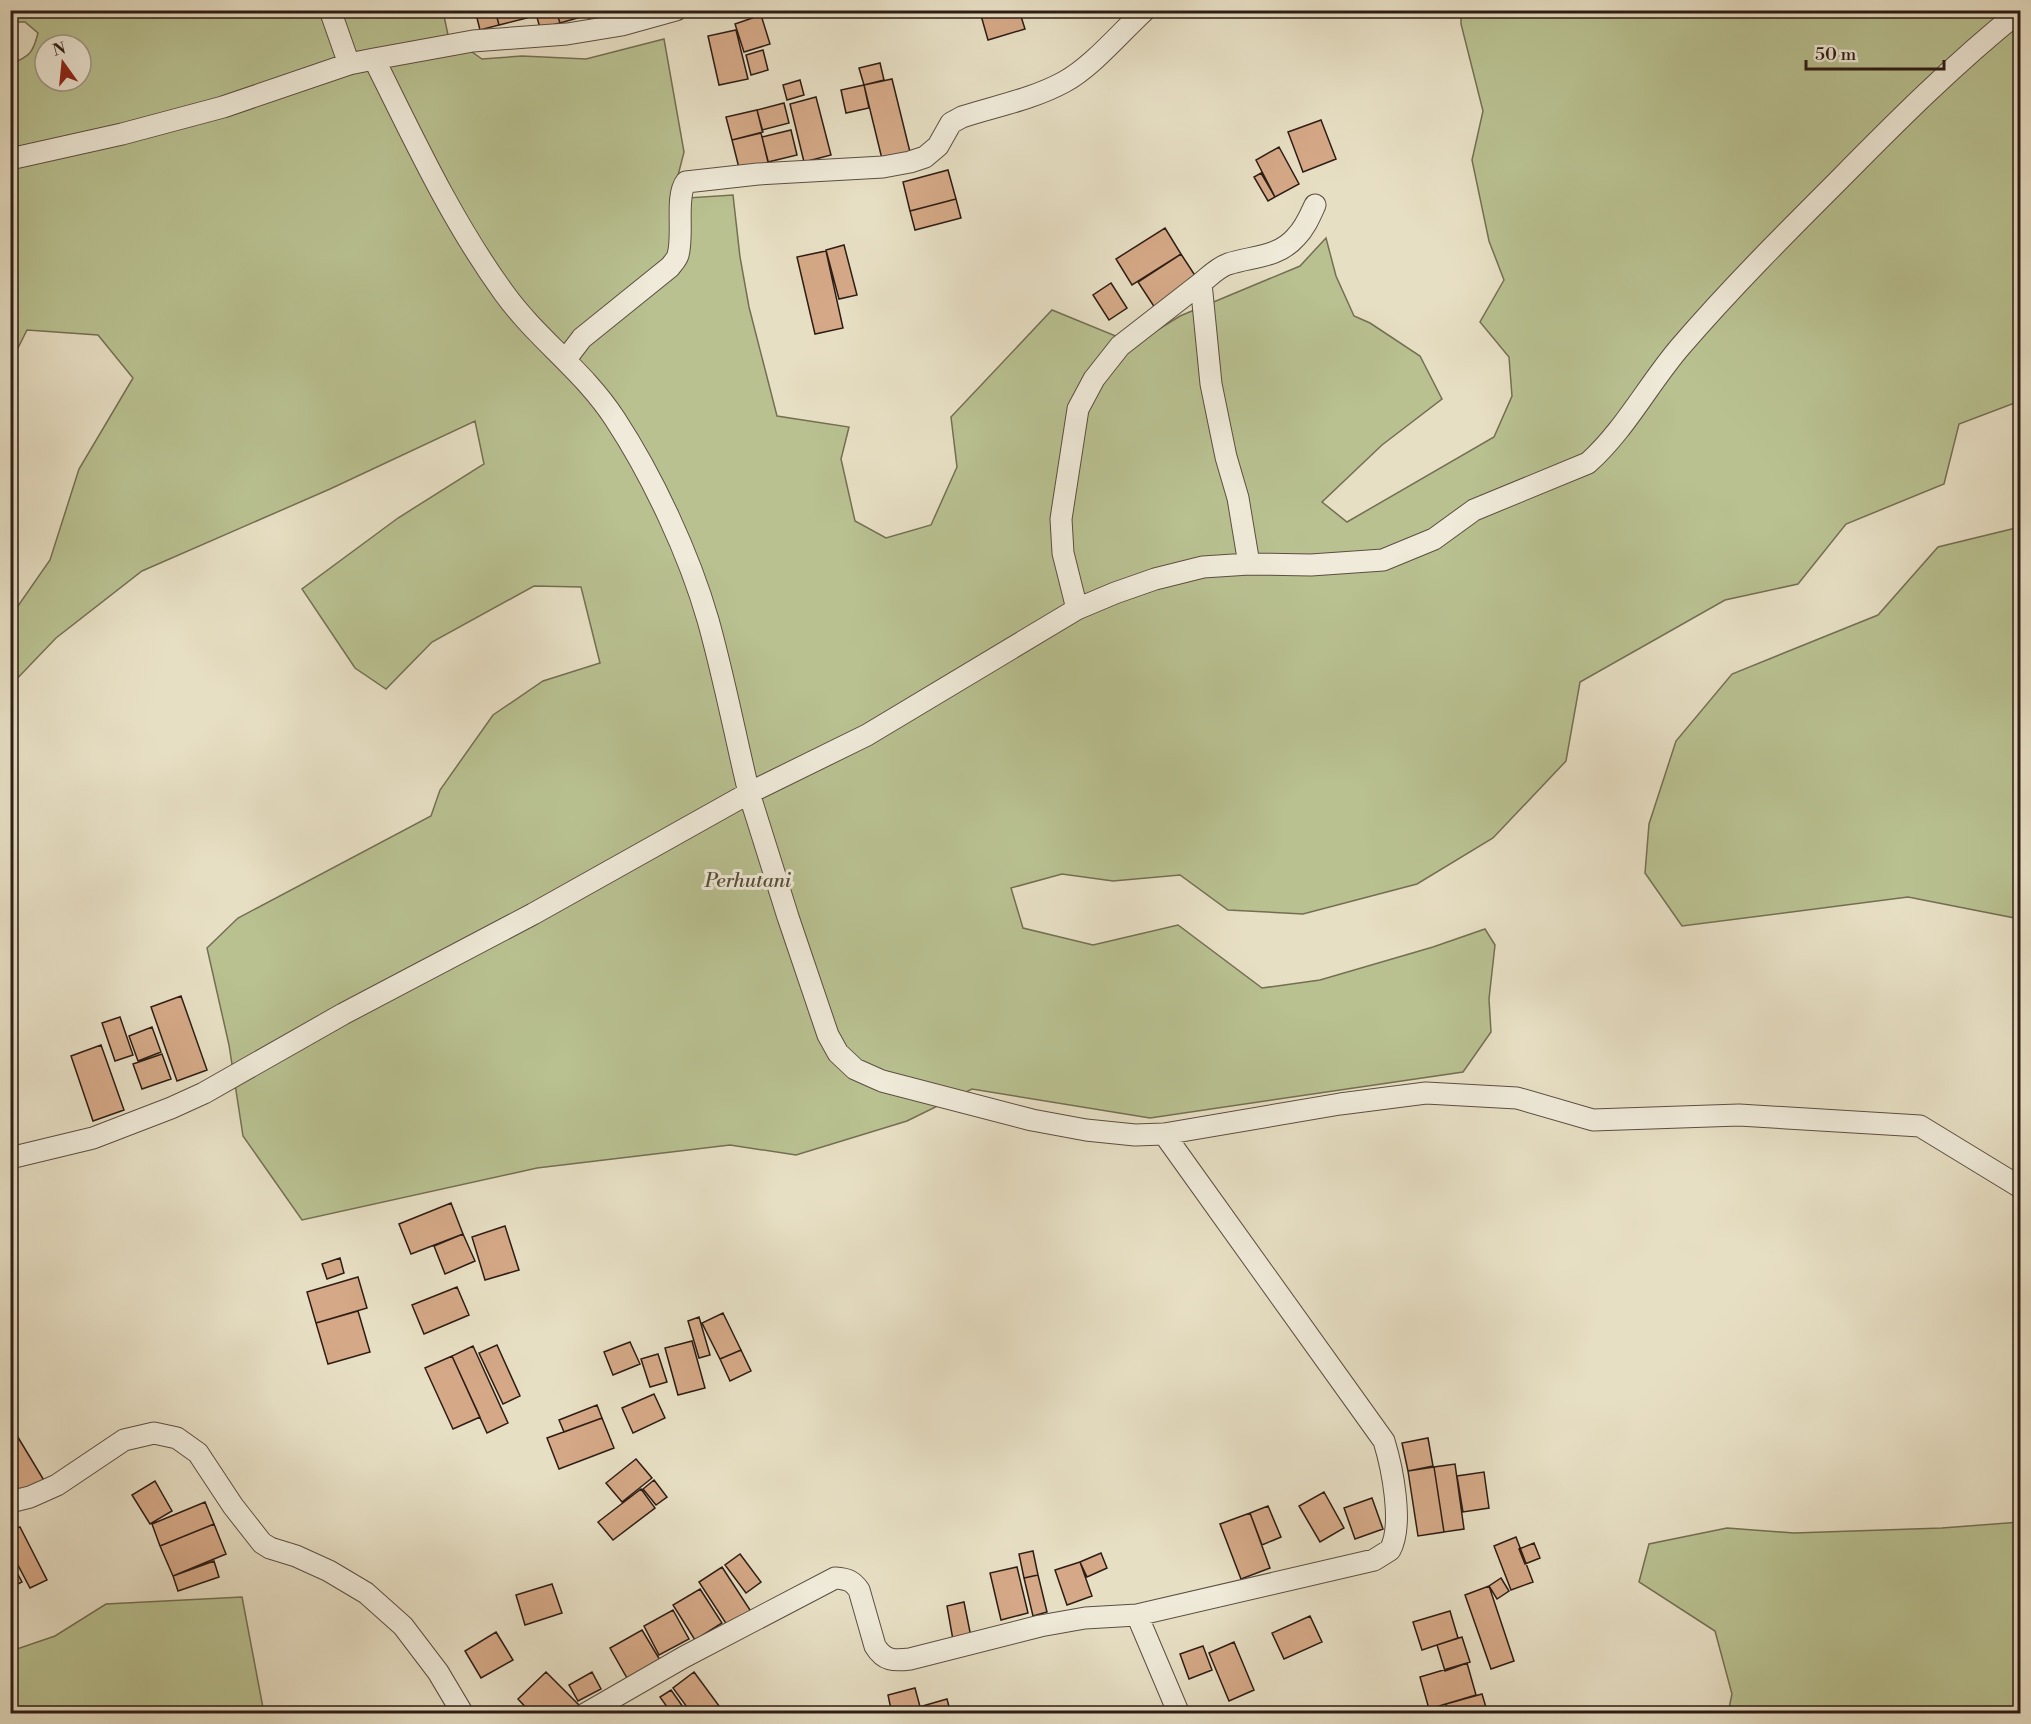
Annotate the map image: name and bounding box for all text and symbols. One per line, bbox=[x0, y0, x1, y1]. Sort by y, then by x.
north arrow bbox=[33, 33, 93, 93]
scale bar bbox=[1806, 33, 1944, 71]
text: N bbox=[51, 38, 68, 61]
text: 50 m bbox=[1815, 43, 1857, 66]
park label: Perhutani bbox=[704, 869, 792, 894]

